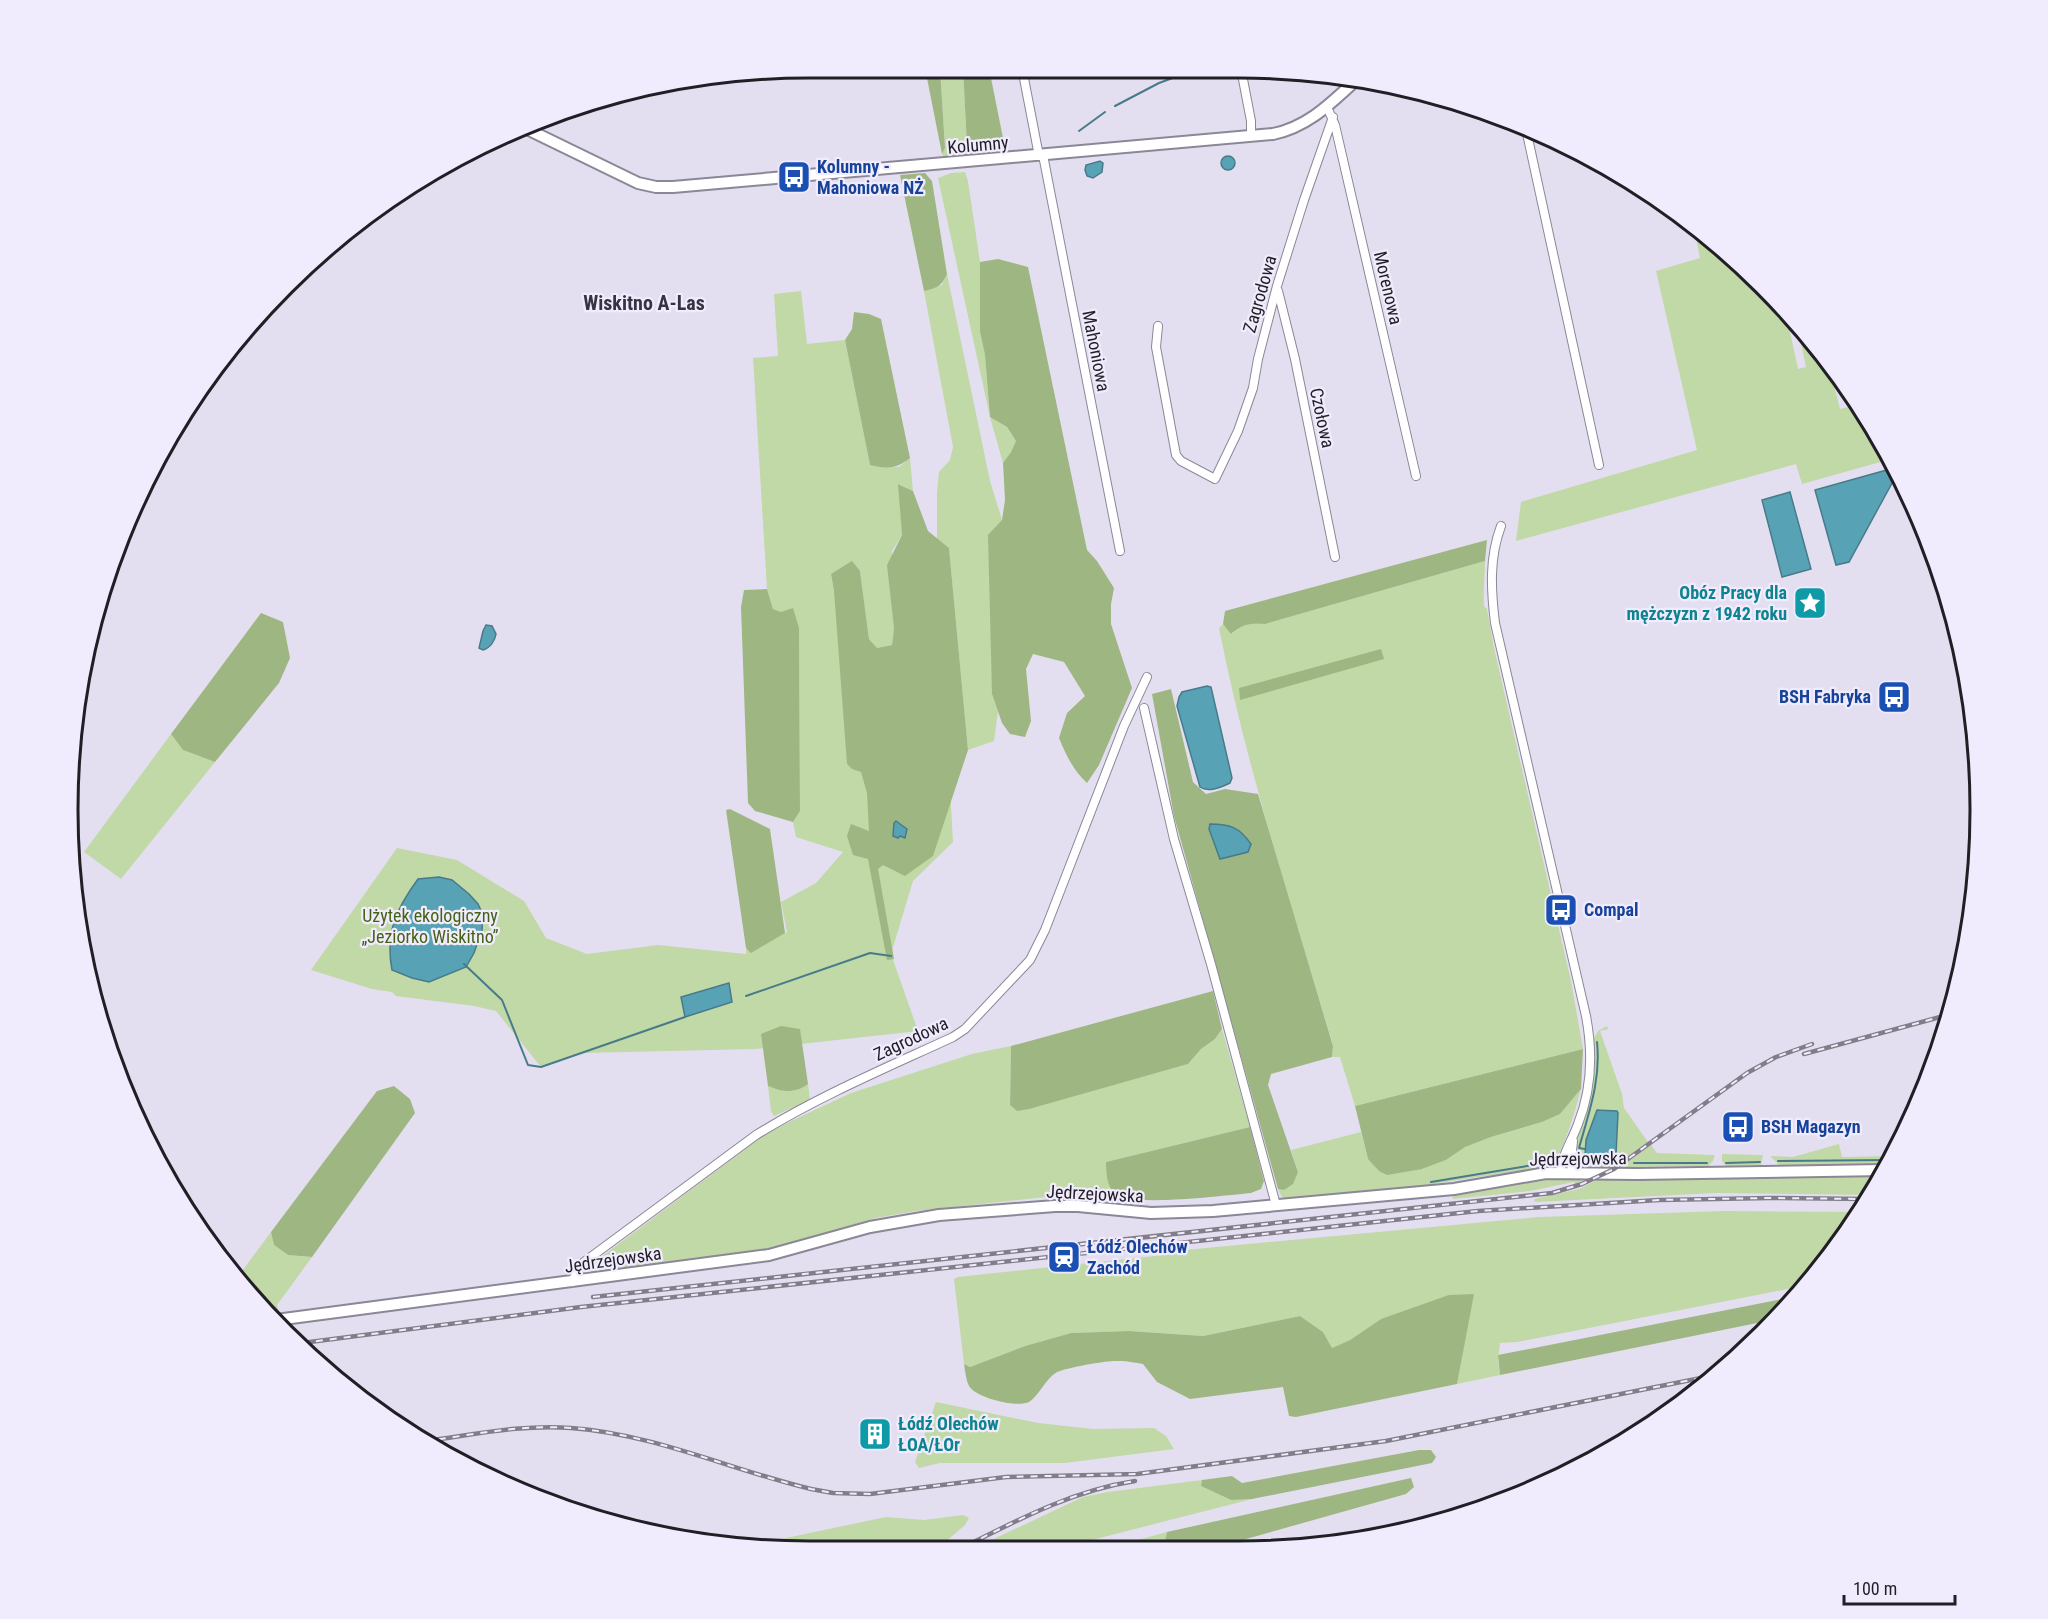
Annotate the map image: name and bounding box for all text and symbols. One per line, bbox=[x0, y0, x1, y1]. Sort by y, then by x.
street label: Kolumny bbox=[947, 131, 1010, 158]
place label: Kolumny - Mahoniowa NŻ bbox=[817, 156, 924, 198]
bus stop icon: Kolumny - Mahoniowa NŻ bbox=[776, 159, 812, 195]
street label: Morenowa bbox=[1370, 249, 1407, 327]
street label: Zagrodowa bbox=[1238, 253, 1281, 335]
district label: Wiskitno A-Las bbox=[583, 291, 705, 315]
street label: Mahoniowa bbox=[1078, 309, 1115, 393]
street label: Czołowa bbox=[1306, 386, 1339, 450]
place label: Obóz Pracy dla mężczyzn z 1942 roku bbox=[1627, 582, 1787, 624]
place icon: Obóz Pracy dla mężczyzn z 1942 roku bbox=[1792, 585, 1828, 621]
bus stop icon: BSH Fabryka bbox=[1876, 679, 1912, 715]
place label: BSH Fabryka bbox=[1779, 686, 1871, 707]
bus stop icon: Compal bbox=[1543, 892, 1579, 928]
place label: Compal bbox=[1584, 899, 1639, 920]
park label: Użytek ekologiczny „Jeziorko Wiskitno” bbox=[361, 905, 499, 947]
street label: Zagrodowa bbox=[870, 1012, 951, 1065]
bus stop icon: BSH Magazyn bbox=[1720, 1109, 1756, 1145]
place label: BSH Magazyn bbox=[1761, 1116, 1861, 1137]
street label: Jędrzejowska bbox=[1529, 1147, 1627, 1170]
street label: Jędrzejowska bbox=[1046, 1180, 1144, 1207]
place label: Łódź Olechów Zachód bbox=[1087, 1236, 1188, 1278]
station icon: Łódź Olechów Zachód bbox=[1046, 1239, 1082, 1275]
street label: Jędrzejowska bbox=[563, 1242, 663, 1277]
place label: Łódź Olechów ŁOA/ŁOr bbox=[898, 1413, 999, 1455]
building icon: Łódź Olechów ŁOA/ŁOr bbox=[857, 1416, 893, 1452]
scale bar bbox=[1844, 1568, 1955, 1606]
text: 100 m bbox=[1853, 1578, 1897, 1599]

